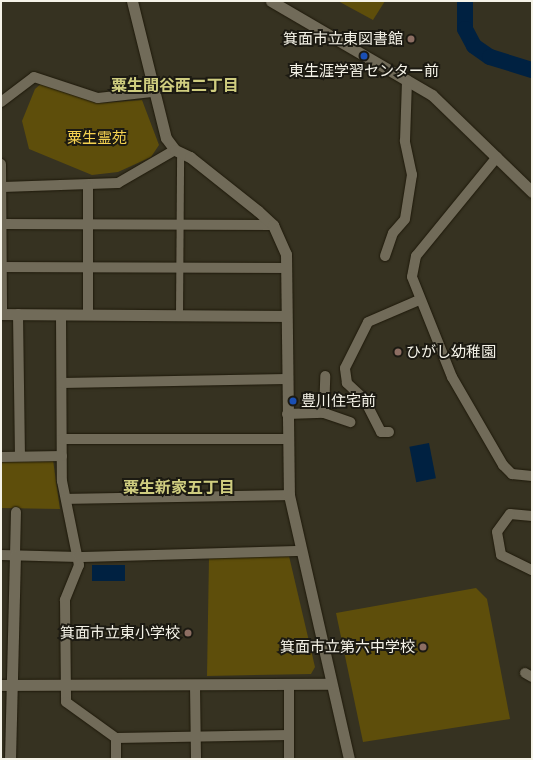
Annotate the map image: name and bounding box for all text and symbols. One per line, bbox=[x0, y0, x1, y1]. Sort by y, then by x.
place label: 箕面市立東図書館 bbox=[283, 30, 403, 48]
marker: 箕面市立東図書館 bbox=[406, 34, 416, 44]
marker: 東生涯学習センター前 bbox=[359, 51, 369, 61]
place label: 東生涯学習センター前 bbox=[289, 62, 439, 80]
district label: 粟生間谷西二丁目 bbox=[111, 75, 239, 95]
park label: 粟生霊苑 bbox=[67, 129, 127, 147]
place label: ひがし幼稚園 bbox=[406, 343, 496, 361]
marker: ひがし幼稚園 bbox=[393, 347, 403, 357]
place label: 豊川住宅前 bbox=[301, 392, 376, 410]
marker: 豊川住宅前 bbox=[288, 396, 298, 406]
district label: 粟生新家五丁目 bbox=[123, 477, 235, 497]
place label: 箕面市立東小学校 bbox=[60, 624, 180, 642]
marker: 箕面市立東小学校 bbox=[183, 628, 193, 638]
place label: 箕面市立第六中学校 bbox=[280, 638, 415, 656]
marker: 箕面市立第六中学校 bbox=[418, 642, 428, 652]

